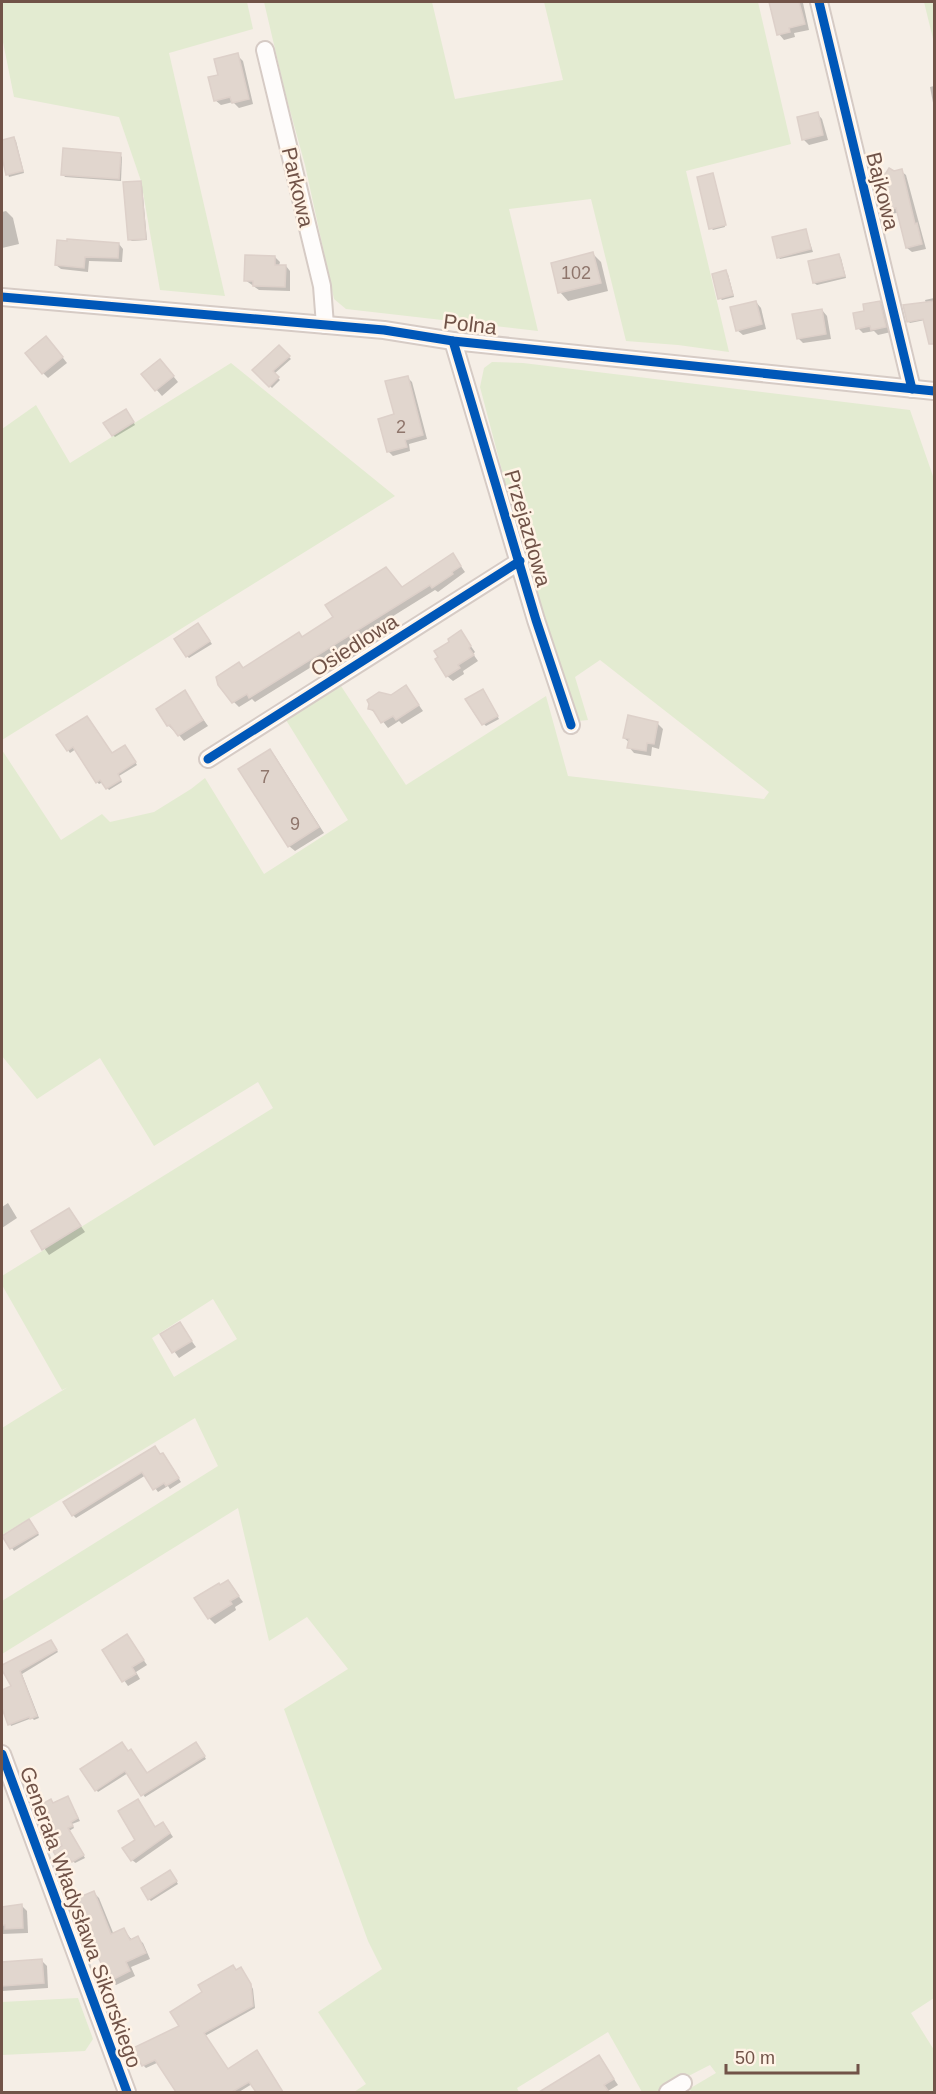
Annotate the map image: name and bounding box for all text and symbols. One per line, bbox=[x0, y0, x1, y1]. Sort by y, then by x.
street label: Parkowa bbox=[278, 145, 318, 230]
street label: Bajkowa bbox=[862, 150, 904, 233]
house number: 102 bbox=[561, 263, 591, 283]
street label: Polna bbox=[442, 309, 498, 339]
house number: 2 bbox=[396, 417, 406, 437]
street label: Przejazdowa bbox=[500, 467, 556, 589]
street label: Osiedlowa bbox=[306, 609, 402, 681]
house number: 7 bbox=[260, 767, 270, 787]
house number: 9 bbox=[290, 814, 300, 834]
street label: Generała Władysława Sikorskiego bbox=[16, 1763, 146, 2071]
scale bar bbox=[726, 2037, 858, 2075]
text: 50 m bbox=[735, 2048, 775, 2068]

